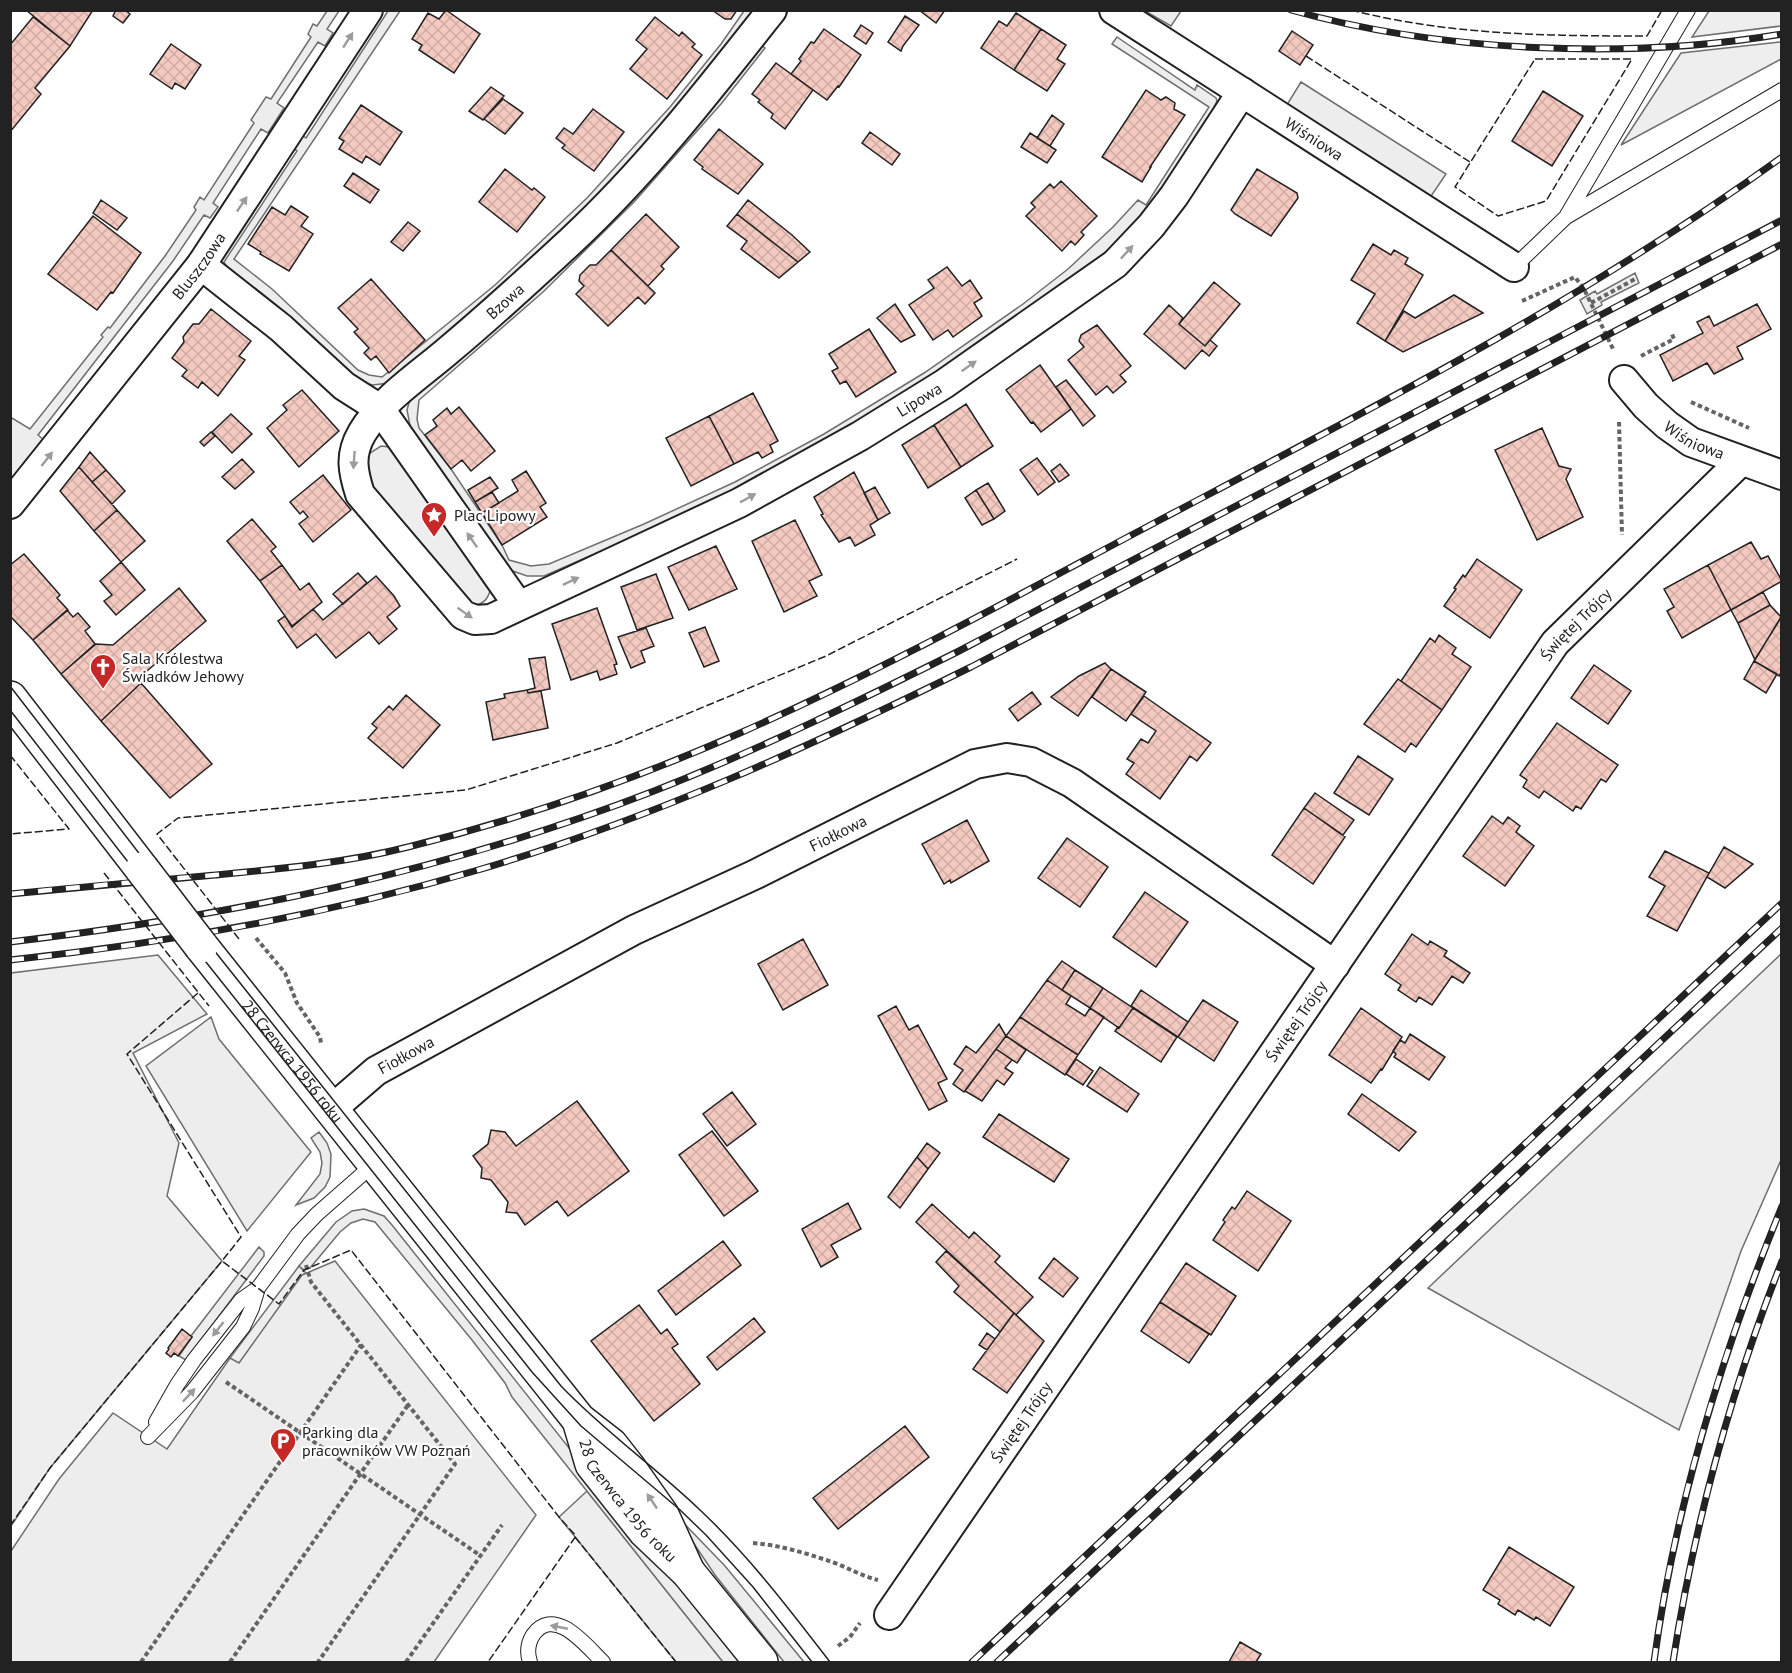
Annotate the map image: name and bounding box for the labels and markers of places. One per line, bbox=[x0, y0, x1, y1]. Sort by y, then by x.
place icon: Plac Lipowy bbox=[419, 500, 449, 538]
place label: Plac Lipowy bbox=[454, 505, 536, 525]
place label: Sala Królestwa Świadków Jehowy bbox=[122, 648, 244, 686]
church icon: Sala Królestwa Świadków Jehowy bbox=[88, 652, 118, 690]
place label: Parking dla pracowników VW Poznań bbox=[302, 1422, 471, 1460]
parking icon: Parking dla pracowników VW Poznań bbox=[268, 1426, 298, 1464]

